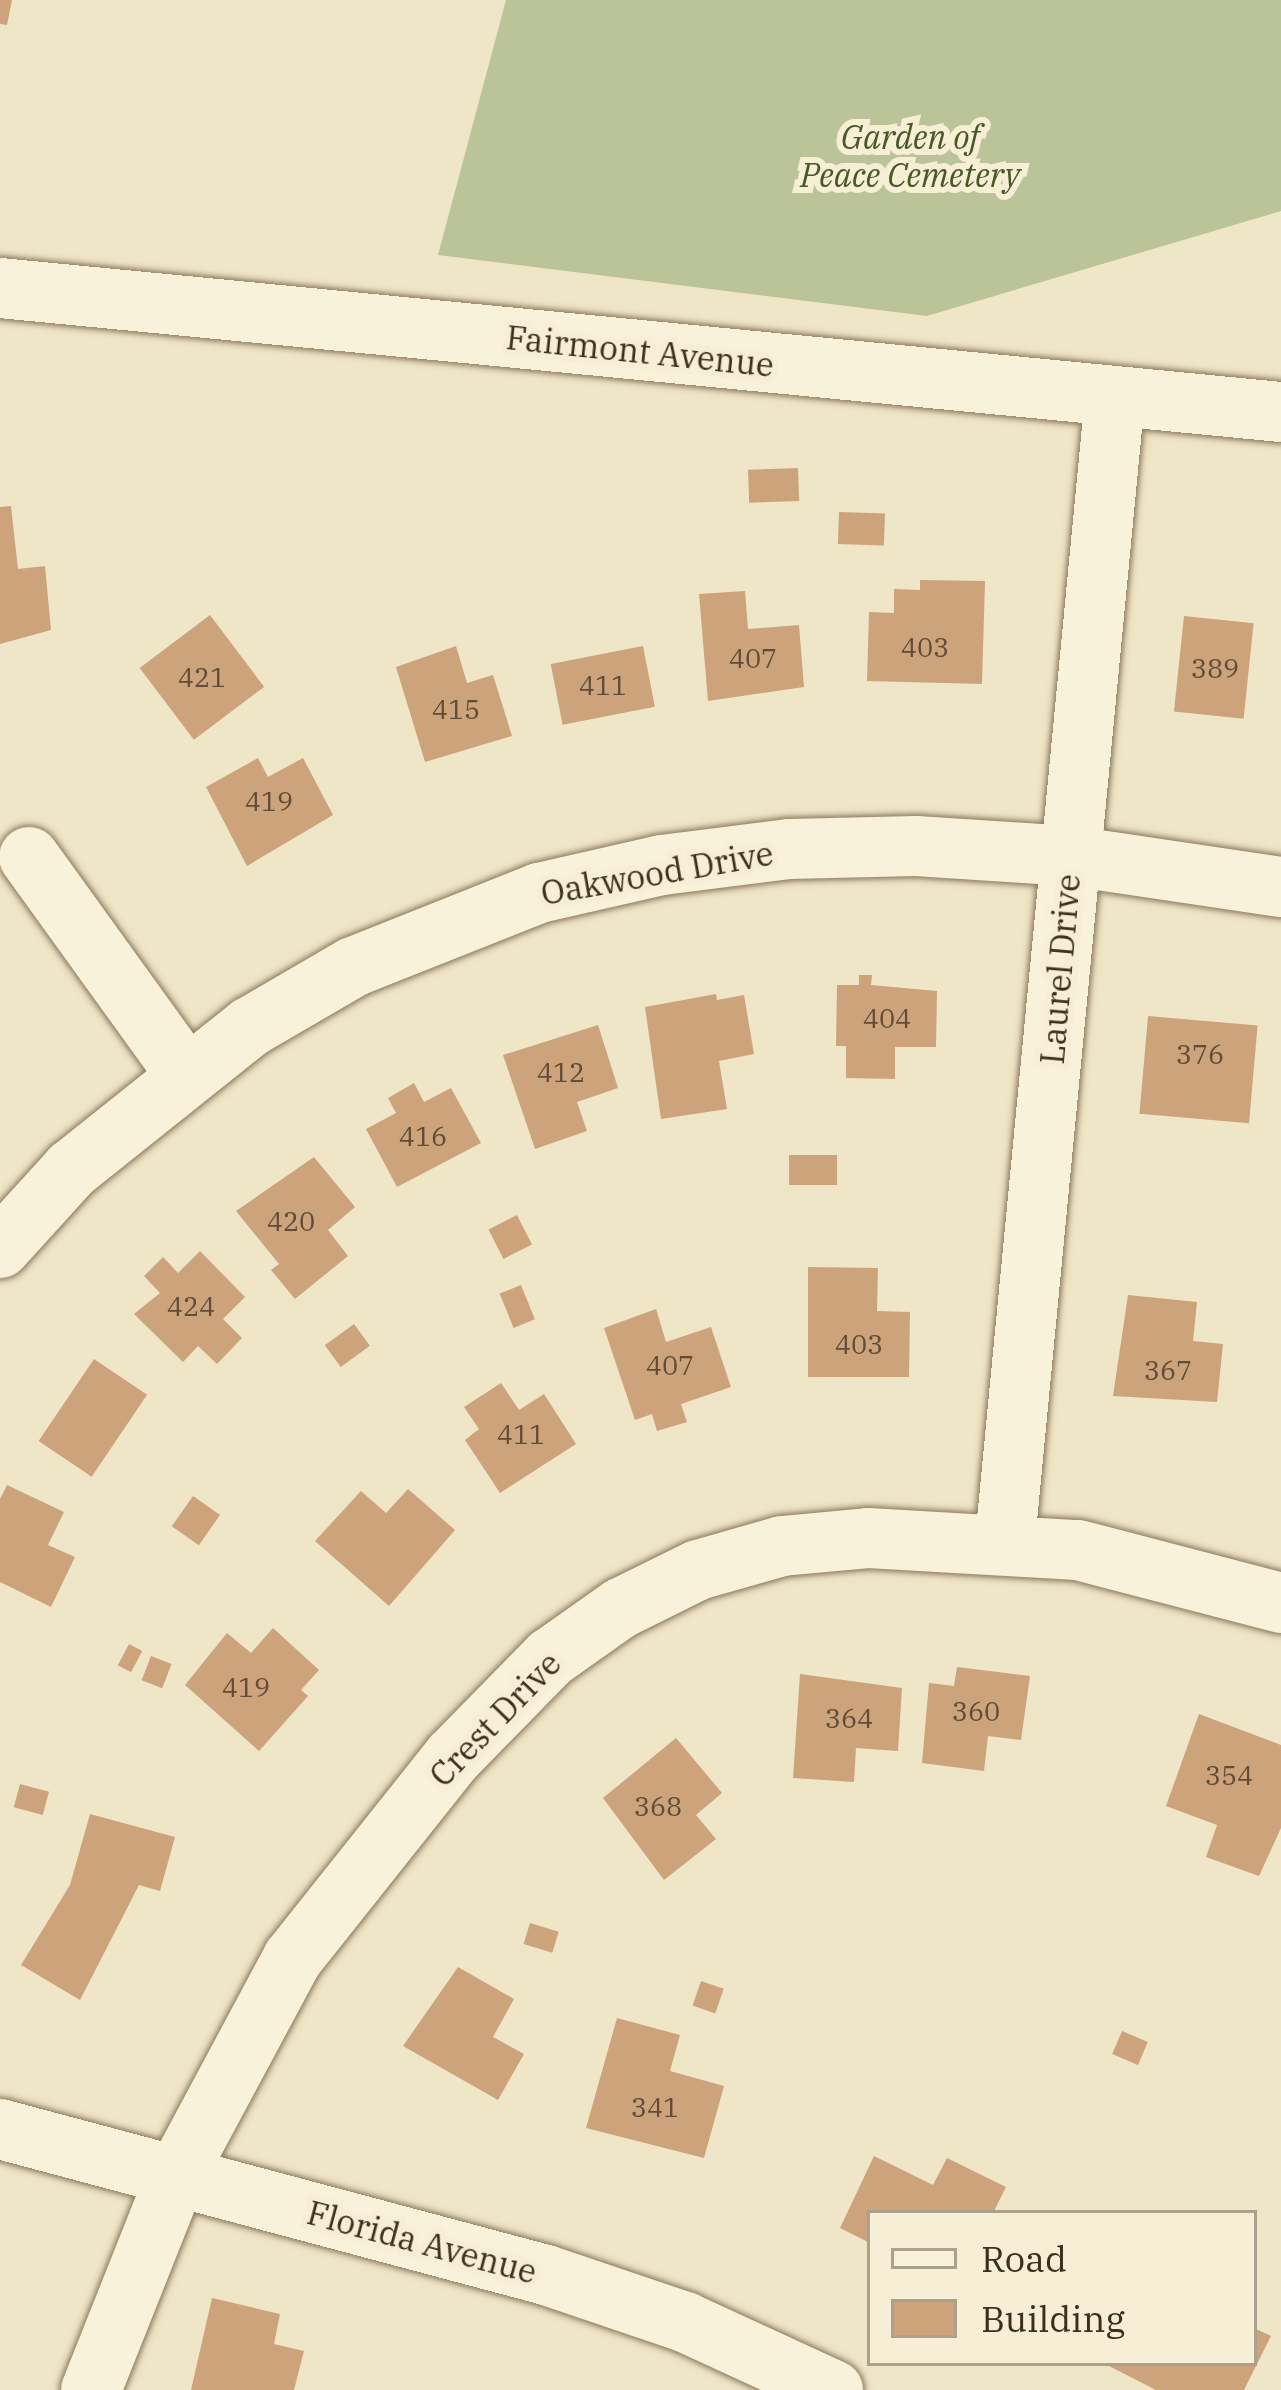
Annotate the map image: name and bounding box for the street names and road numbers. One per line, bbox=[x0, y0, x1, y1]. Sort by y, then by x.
street label: Fairmont Avenue bbox=[504, 317, 776, 385]
street label: Oakwood Drive bbox=[538, 833, 776, 913]
street label: Laurel Drive bbox=[1032, 872, 1088, 1066]
street label: Crest Drive bbox=[421, 1643, 569, 1795]
street label: Florida Avenue bbox=[303, 2192, 541, 2292]

